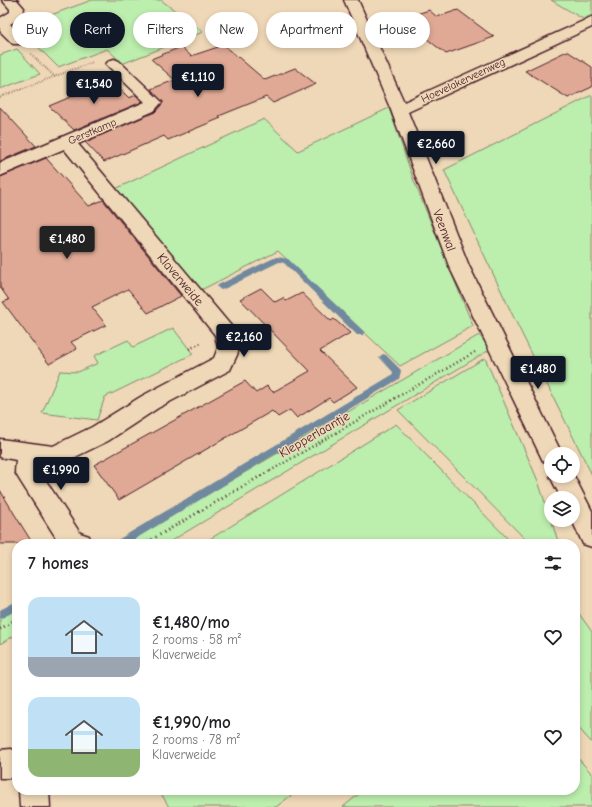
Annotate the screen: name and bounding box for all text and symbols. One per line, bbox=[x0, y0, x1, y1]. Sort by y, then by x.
chip: Buy bbox=[12, 12, 62, 48]
chip: Rent bbox=[70, 12, 125, 48]
chip: Filters bbox=[133, 12, 197, 48]
chip: New bbox=[205, 12, 258, 48]
chip: Apartment bbox=[266, 12, 357, 48]
chip: House bbox=[365, 12, 430, 48]
street label: Hoevelakerveenweg bbox=[419, 55, 507, 106]
pin: €1,110 bbox=[165, 64, 231, 98]
text: €1,110 bbox=[181, 69, 215, 84]
pin: €1,540 bbox=[61, 71, 127, 105]
text: €1,540 bbox=[76, 76, 113, 91]
street label: Gerstkamp bbox=[66, 115, 118, 147]
pin: €2,660 bbox=[403, 131, 469, 165]
text: €2,660 bbox=[417, 136, 455, 151]
street label: Veenwal bbox=[430, 207, 459, 253]
pin: €1,480 bbox=[34, 226, 100, 260]
text: €1,480 bbox=[49, 231, 85, 246]
street label: Klaverweide bbox=[154, 250, 207, 309]
pin: €2,160 bbox=[211, 324, 277, 358]
text: €2,160 bbox=[225, 329, 263, 344]
pin: €1,480 bbox=[505, 356, 571, 390]
text: €1,480 bbox=[520, 361, 556, 376]
street label: Klepperlaantje bbox=[276, 408, 353, 461]
map controls bbox=[544, 447, 580, 527]
button: locate bbox=[544, 447, 580, 483]
pin: €1,990 bbox=[28, 457, 94, 491]
text: €1,990 bbox=[42, 462, 80, 477]
button: layers bbox=[544, 491, 580, 527]
icon: filters bbox=[542, 552, 564, 574]
text: 7 homes bbox=[28, 554, 89, 573]
icon: home bbox=[60, 613, 108, 661]
text: €1,480/mo bbox=[152, 613, 230, 632]
icon: heart bbox=[542, 626, 564, 648]
text: 2 rooms · 58 m² bbox=[152, 632, 241, 647]
text: Klaverweide bbox=[152, 647, 216, 662]
icon: home bbox=[60, 713, 108, 761]
text: €1,990/mo bbox=[152, 713, 231, 732]
icon: heart bbox=[542, 726, 564, 748]
text: 2 rooms · 78 m² bbox=[152, 732, 240, 747]
text: Klaverweide bbox=[152, 747, 216, 762]

